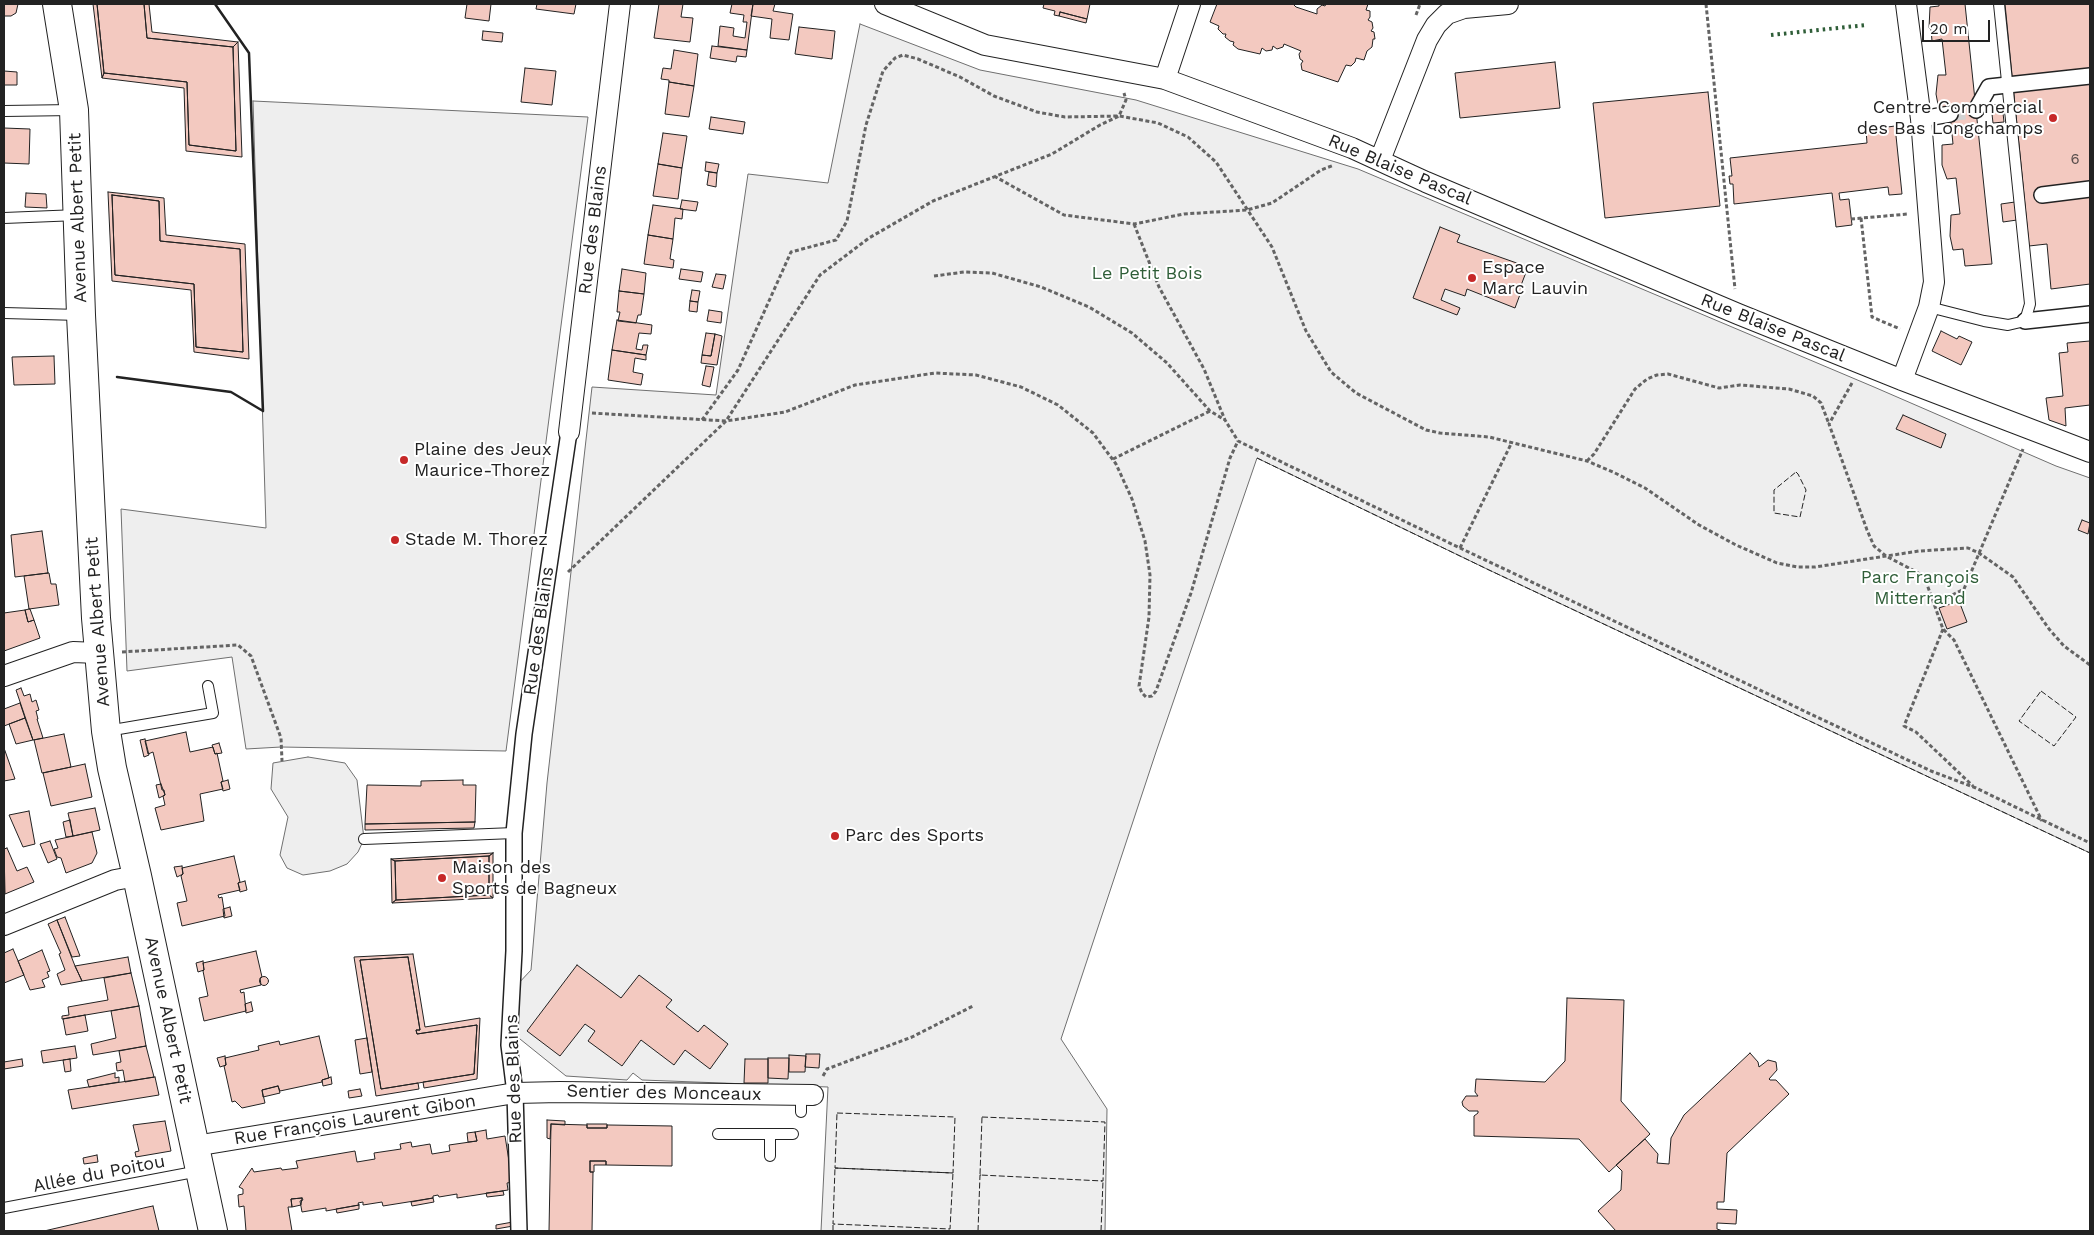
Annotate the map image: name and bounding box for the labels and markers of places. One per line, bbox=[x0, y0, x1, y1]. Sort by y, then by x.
place label: Centre Commercial des Bas Longchamps bbox=[1857, 97, 2043, 140]
marker: Centre Commercial des Bas Longchamps bbox=[2047, 112, 2059, 124]
place label: Espace Marc Lauvin bbox=[1482, 257, 1588, 300]
marker: Espace Marc Lauvin bbox=[1466, 272, 1478, 284]
place label: Plaine des Jeux Maurice-Thorez bbox=[414, 439, 552, 482]
marker: Plaine des Jeux Maurice-Thorez bbox=[398, 454, 410, 466]
place label: Stade M. Thorez bbox=[405, 529, 548, 551]
marker: Stade M. Thorez bbox=[389, 534, 401, 546]
place label: Parc des Sports bbox=[845, 825, 984, 847]
marker: Parc des Sports bbox=[829, 830, 841, 842]
place label: Maison des Sports de Bagneux bbox=[452, 857, 617, 900]
marker: Maison des Sports de Bagneux bbox=[436, 872, 448, 884]

